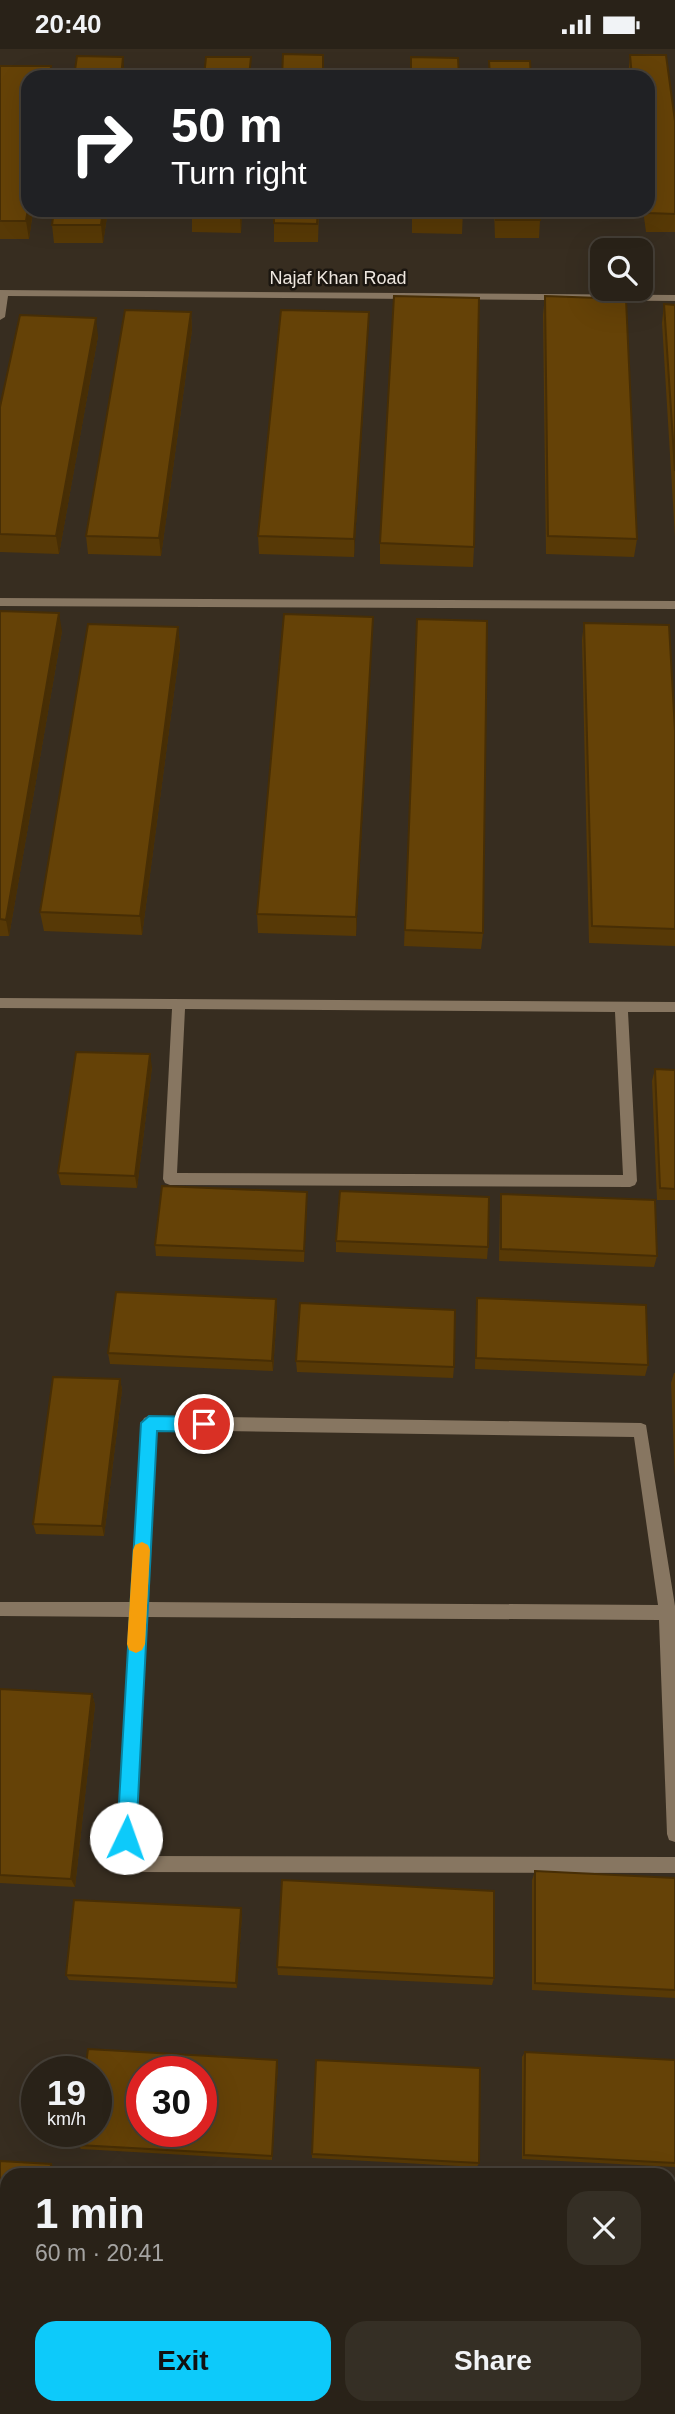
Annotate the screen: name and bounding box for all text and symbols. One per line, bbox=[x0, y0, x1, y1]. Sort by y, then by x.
text: 20:40 bbox=[35, 9, 102, 39]
icon: right bbox=[56, 98, 147, 189]
text: 50 m bbox=[171, 98, 283, 152]
text: Turn right bbox=[171, 155, 307, 191]
map controls bbox=[590, 238, 653, 301]
button: search bbox=[590, 238, 653, 301]
street label: Najaf Khan Road bbox=[269, 268, 407, 288]
pin bbox=[174, 1394, 234, 1454]
icon: arrive bbox=[185, 1405, 223, 1443]
position arrow bbox=[89, 1801, 163, 1875]
speed limit sign: 30 bbox=[126, 2056, 217, 2147]
text: 19 bbox=[47, 2073, 86, 2112]
text: km/h bbox=[47, 2109, 86, 2129]
text: 1 min bbox=[35, 2190, 145, 2237]
button: close bbox=[567, 2191, 641, 2265]
text: 60 m · 20:41 bbox=[35, 2240, 164, 2266]
button: Exit bbox=[35, 2321, 331, 2401]
button: Share bbox=[345, 2321, 641, 2401]

